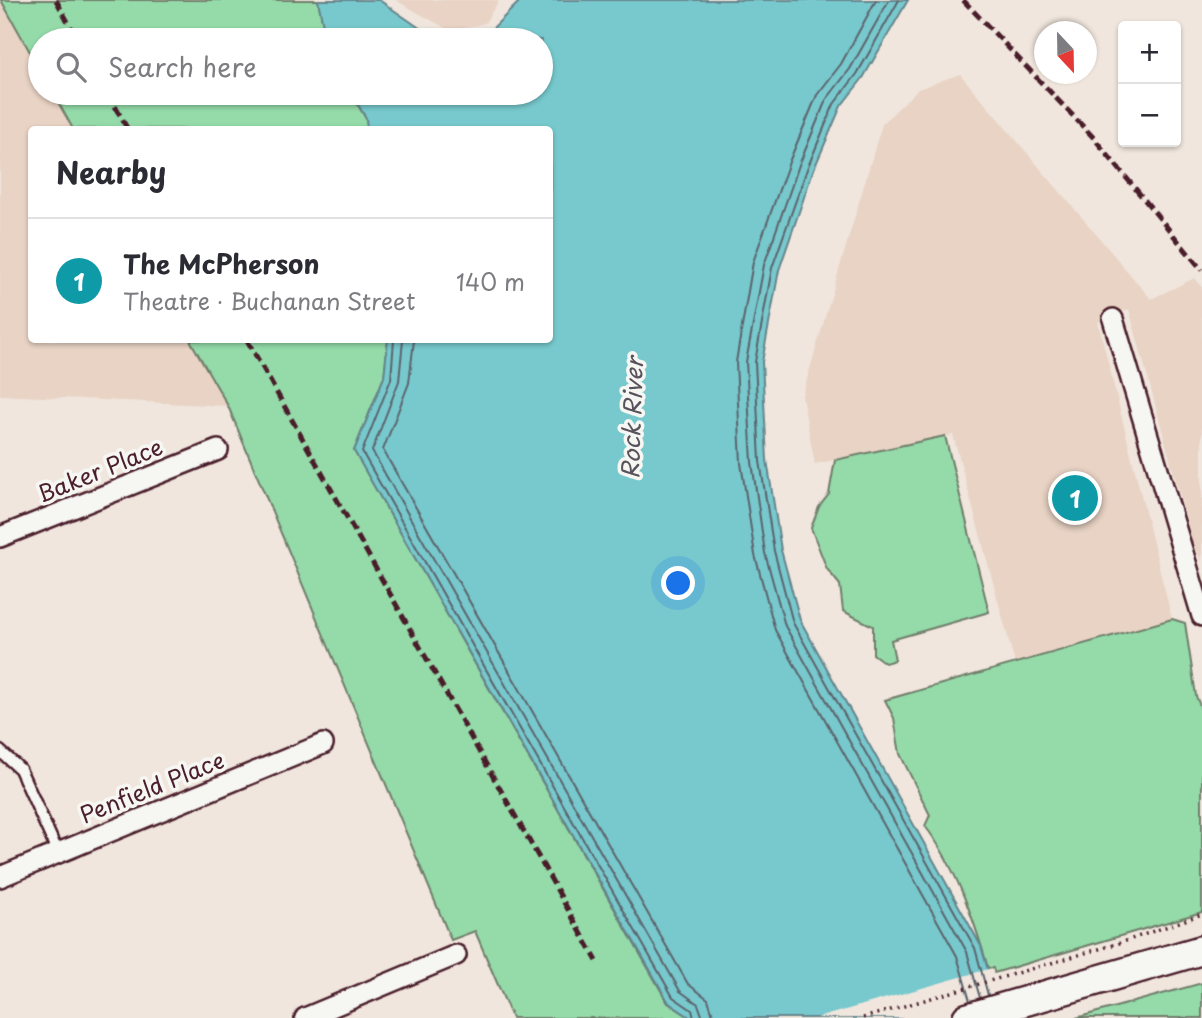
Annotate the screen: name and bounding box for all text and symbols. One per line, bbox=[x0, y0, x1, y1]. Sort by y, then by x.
north arrow bbox=[1034, 21, 1097, 84]
map controls bbox=[1118, 21, 1181, 147]
button: + bbox=[1118, 21, 1181, 84]
search box bbox=[28, 28, 553, 105]
text: Search here bbox=[108, 47, 257, 86]
icon: search bbox=[52, 48, 90, 86]
button: − bbox=[1118, 84, 1181, 147]
text: Nearby bbox=[56, 149, 166, 194]
text: The McPherson bbox=[123, 244, 319, 283]
text: 1 bbox=[74, 264, 85, 299]
text: 140 m bbox=[456, 264, 525, 299]
text: Theatre · Buchanan Street bbox=[123, 283, 415, 318]
water label: Rock River bbox=[611, 354, 651, 479]
street label: Baker Place bbox=[31, 428, 168, 511]
pin: 1 bbox=[1052, 472, 1098, 524]
your location bbox=[661, 566, 695, 600]
street label: Penfield Place bbox=[74, 742, 229, 831]

